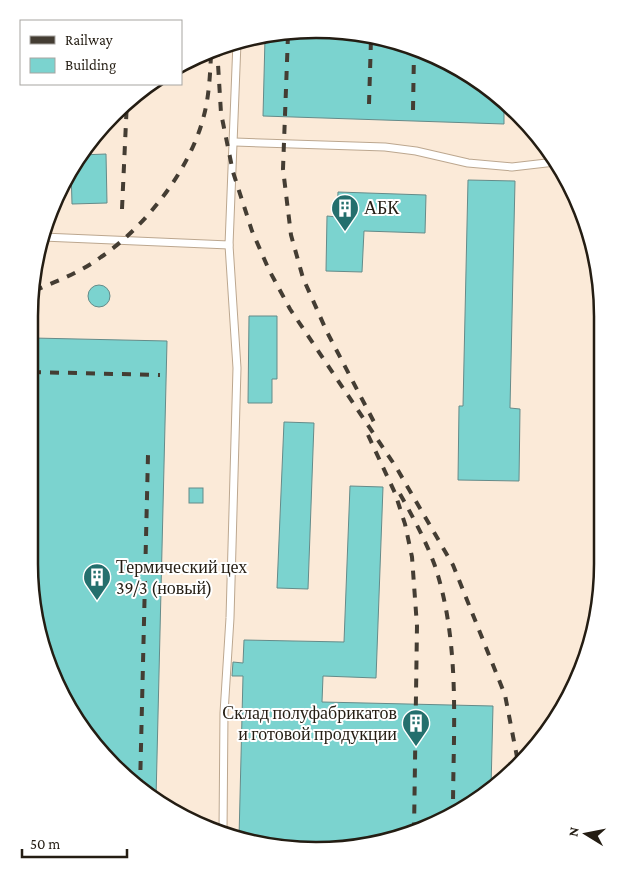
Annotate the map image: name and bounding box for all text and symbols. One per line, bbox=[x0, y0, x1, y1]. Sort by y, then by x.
legend bbox=[20, 20, 182, 85]
text: Railway bbox=[65, 32, 113, 49]
text: Building bbox=[65, 57, 116, 74]
building icon: АБК bbox=[330, 193, 360, 232]
place label: АБК bbox=[364, 198, 400, 218]
place label: Термический цех 39/3 (новый) bbox=[116, 557, 247, 599]
building icon: Термический цех 39/3 (новый) bbox=[82, 562, 112, 601]
place label: Склад полуфабрикатов и готовой продукции bbox=[222, 703, 397, 744]
building icon: Склад полуфабрикатов и готовой продукции bbox=[401, 708, 431, 747]
north arrow bbox=[561, 809, 611, 859]
text: N bbox=[564, 825, 582, 838]
scale bar bbox=[22, 826, 128, 858]
text: 50 m bbox=[30, 836, 60, 852]

